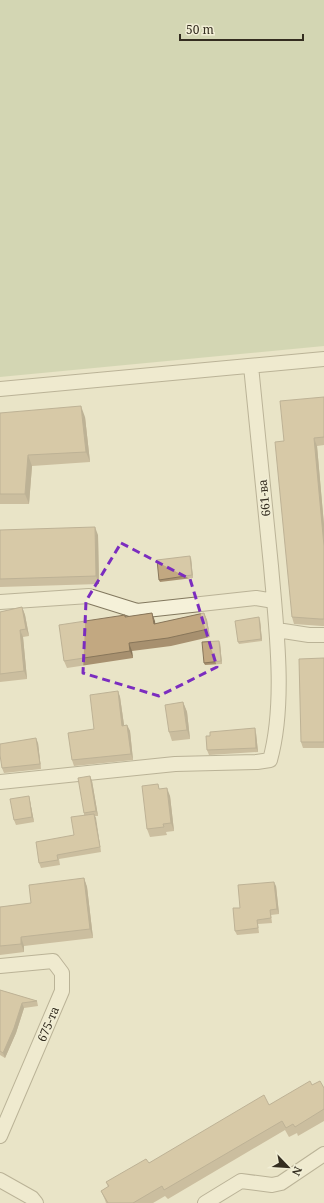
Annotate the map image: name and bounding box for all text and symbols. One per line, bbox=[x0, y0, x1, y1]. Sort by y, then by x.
scale bar bbox=[180, 16, 303, 42]
text: 50 m bbox=[186, 21, 214, 38]
street label: 661-ва bbox=[254, 478, 274, 517]
street label: 675-та bbox=[33, 1003, 63, 1044]
north arrow bbox=[268, 1147, 308, 1187]
text: N bbox=[289, 1164, 306, 1179]

